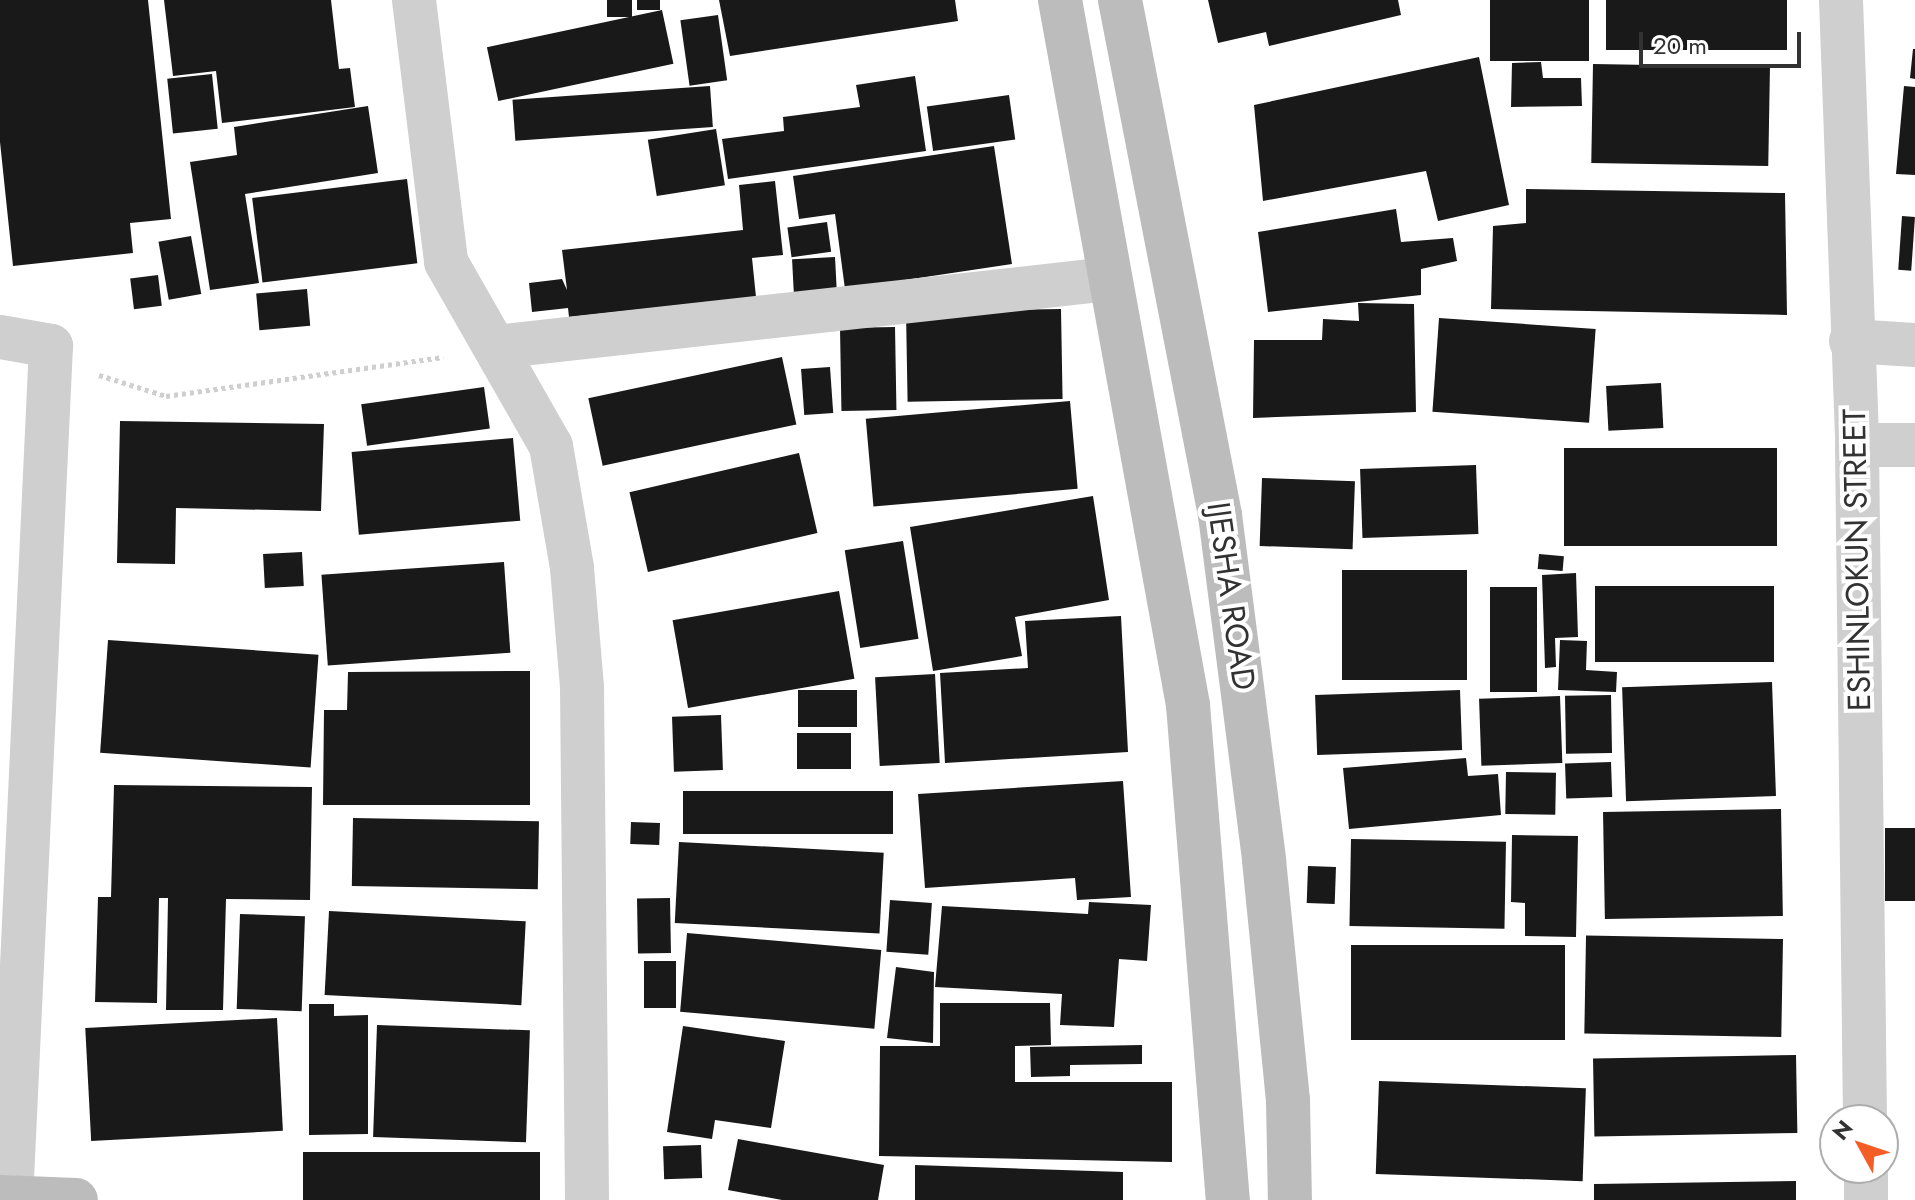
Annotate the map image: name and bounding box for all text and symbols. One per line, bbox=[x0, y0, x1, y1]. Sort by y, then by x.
scale bar bbox=[1643, 16, 1805, 66]
text: 20 m bbox=[1653, 28, 1707, 63]
street label: ESHINLOKUN STREET bbox=[1835, 409, 1879, 711]
street label: IJESHA ROAD bbox=[1199, 500, 1263, 692]
north arrow bbox=[1819, 1104, 1899, 1184]
text: N bbox=[1824, 1113, 1860, 1147]

